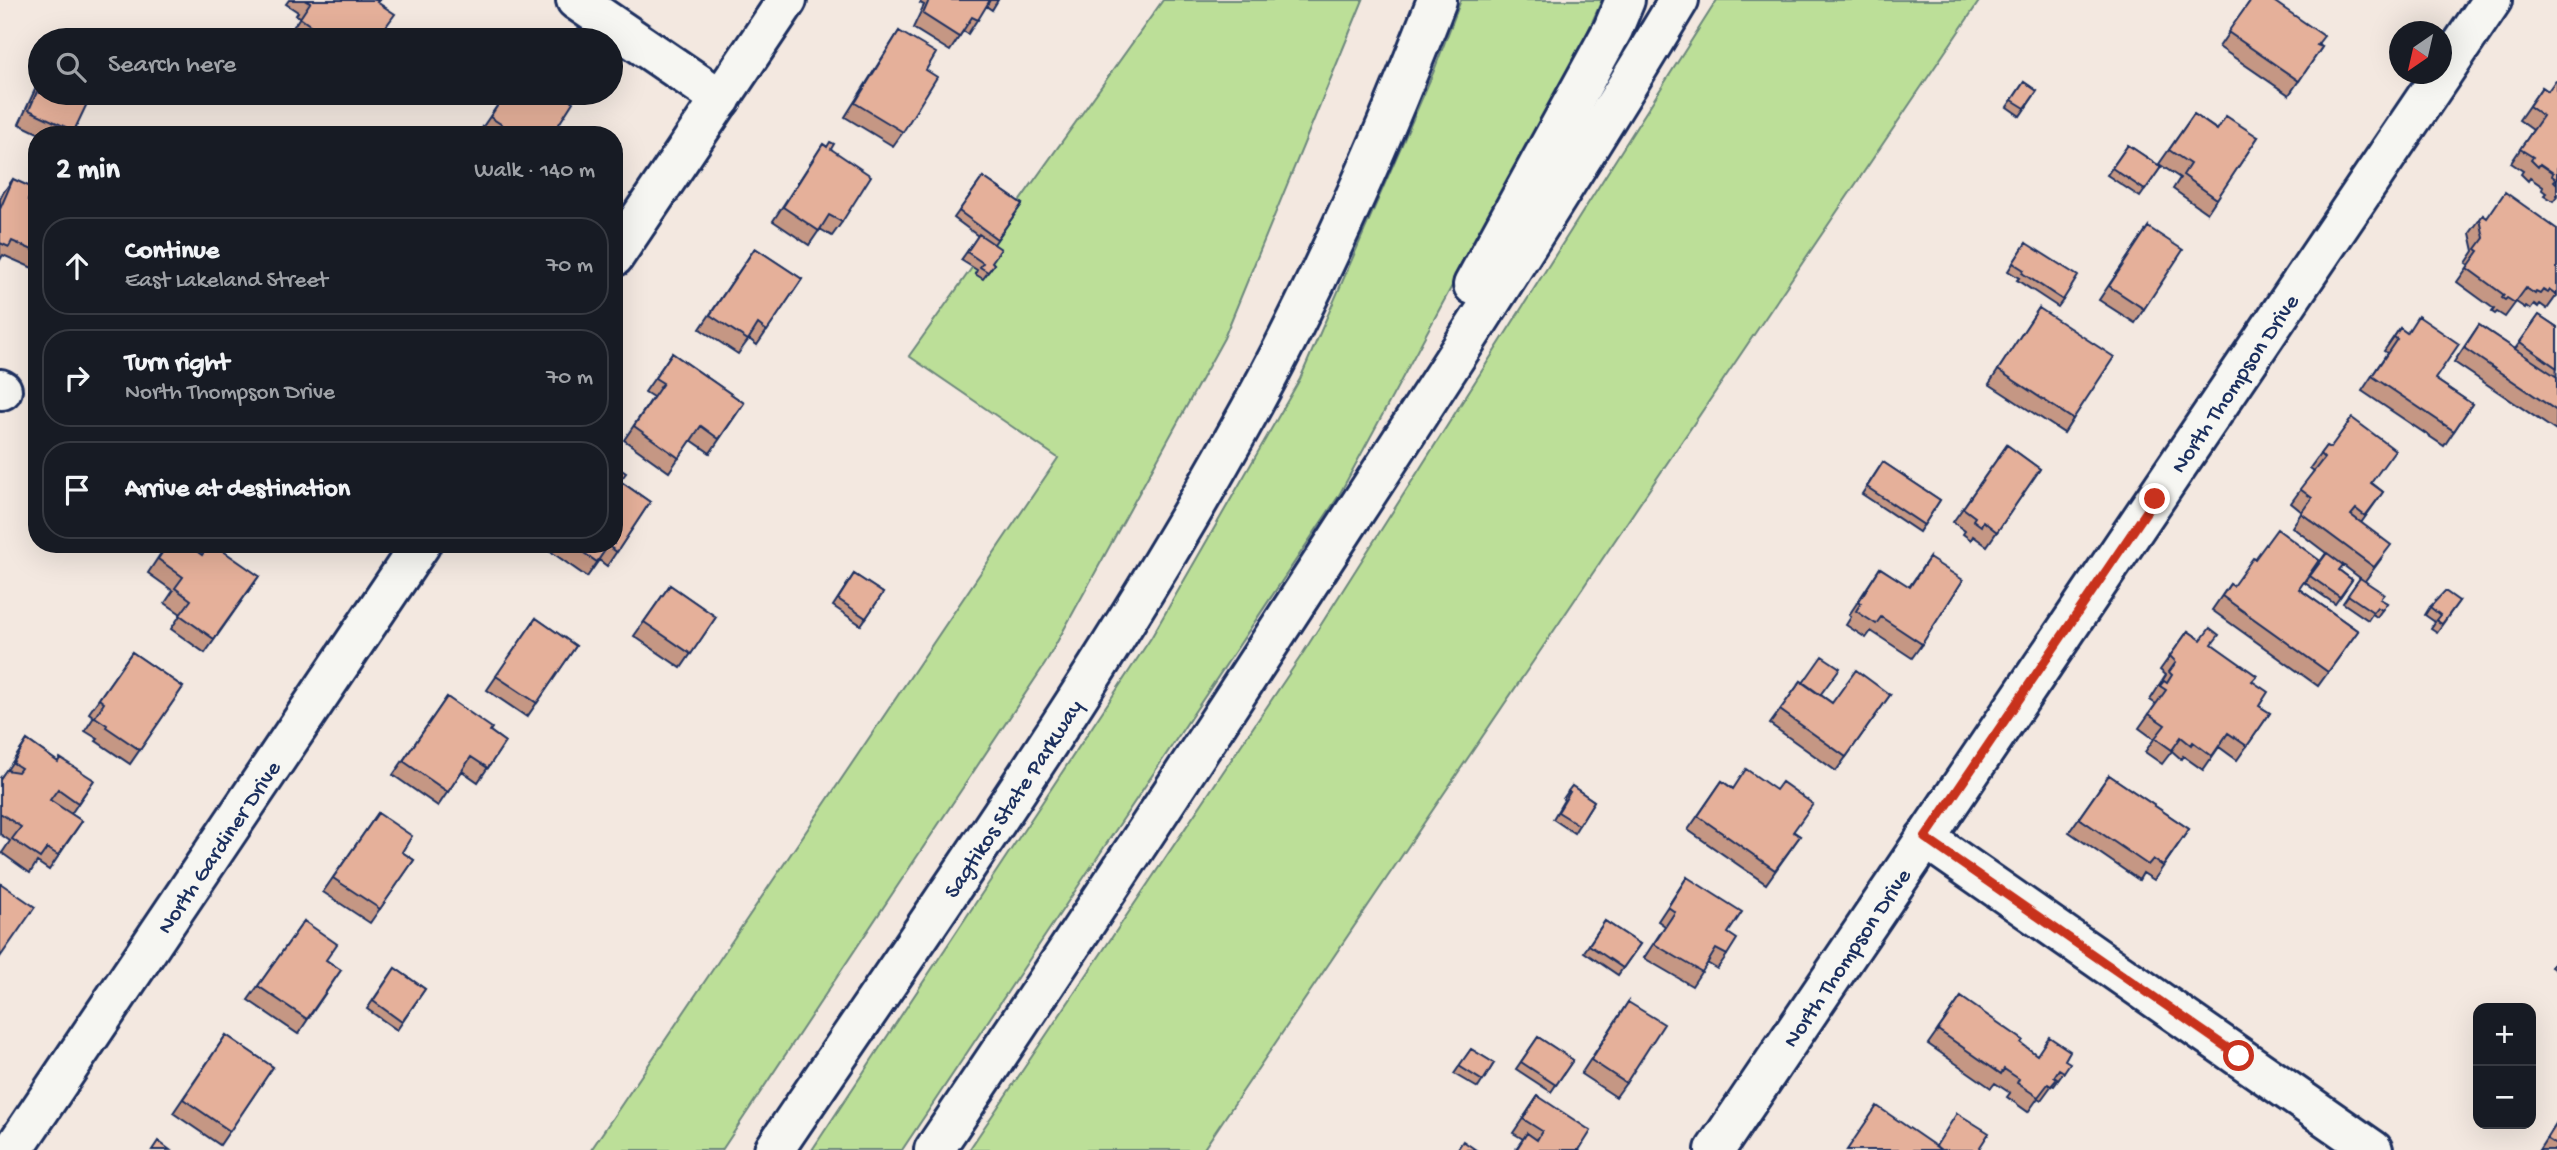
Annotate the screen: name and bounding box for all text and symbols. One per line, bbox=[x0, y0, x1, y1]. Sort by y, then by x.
north arrow bbox=[2389, 21, 2452, 84]
search box bbox=[28, 28, 623, 105]
icon: search bbox=[52, 48, 90, 86]
text: Search here bbox=[108, 51, 236, 82]
text: 2 min bbox=[56, 154, 120, 189]
text: Walk · 140 m bbox=[474, 158, 595, 185]
text: Continue bbox=[125, 237, 219, 268]
icon: ahead bbox=[58, 247, 96, 285]
text: 70 m bbox=[546, 253, 593, 280]
text: East Lakeland Street bbox=[125, 268, 328, 295]
street label: North Thompson Drive bbox=[2166, 289, 2307, 479]
text: Turn right bbox=[125, 349, 229, 380]
icon: right bbox=[58, 359, 96, 397]
text: 70 m bbox=[546, 365, 593, 392]
text: North Thompson Drive bbox=[125, 380, 335, 407]
icon: arrive bbox=[58, 471, 96, 509]
text: Arrive at destination bbox=[125, 475, 350, 506]
route end bbox=[2139, 483, 2170, 514]
street label: Sagtikos State Parkway bbox=[939, 695, 1090, 904]
street label: North Gardiner Drive bbox=[152, 756, 289, 940]
street label: North Thompson Drive bbox=[1778, 863, 1919, 1054]
map controls bbox=[2473, 1003, 2536, 1129]
button: + bbox=[2473, 1003, 2536, 1066]
route start bbox=[2223, 1040, 2254, 1071]
button: − bbox=[2473, 1066, 2536, 1129]

